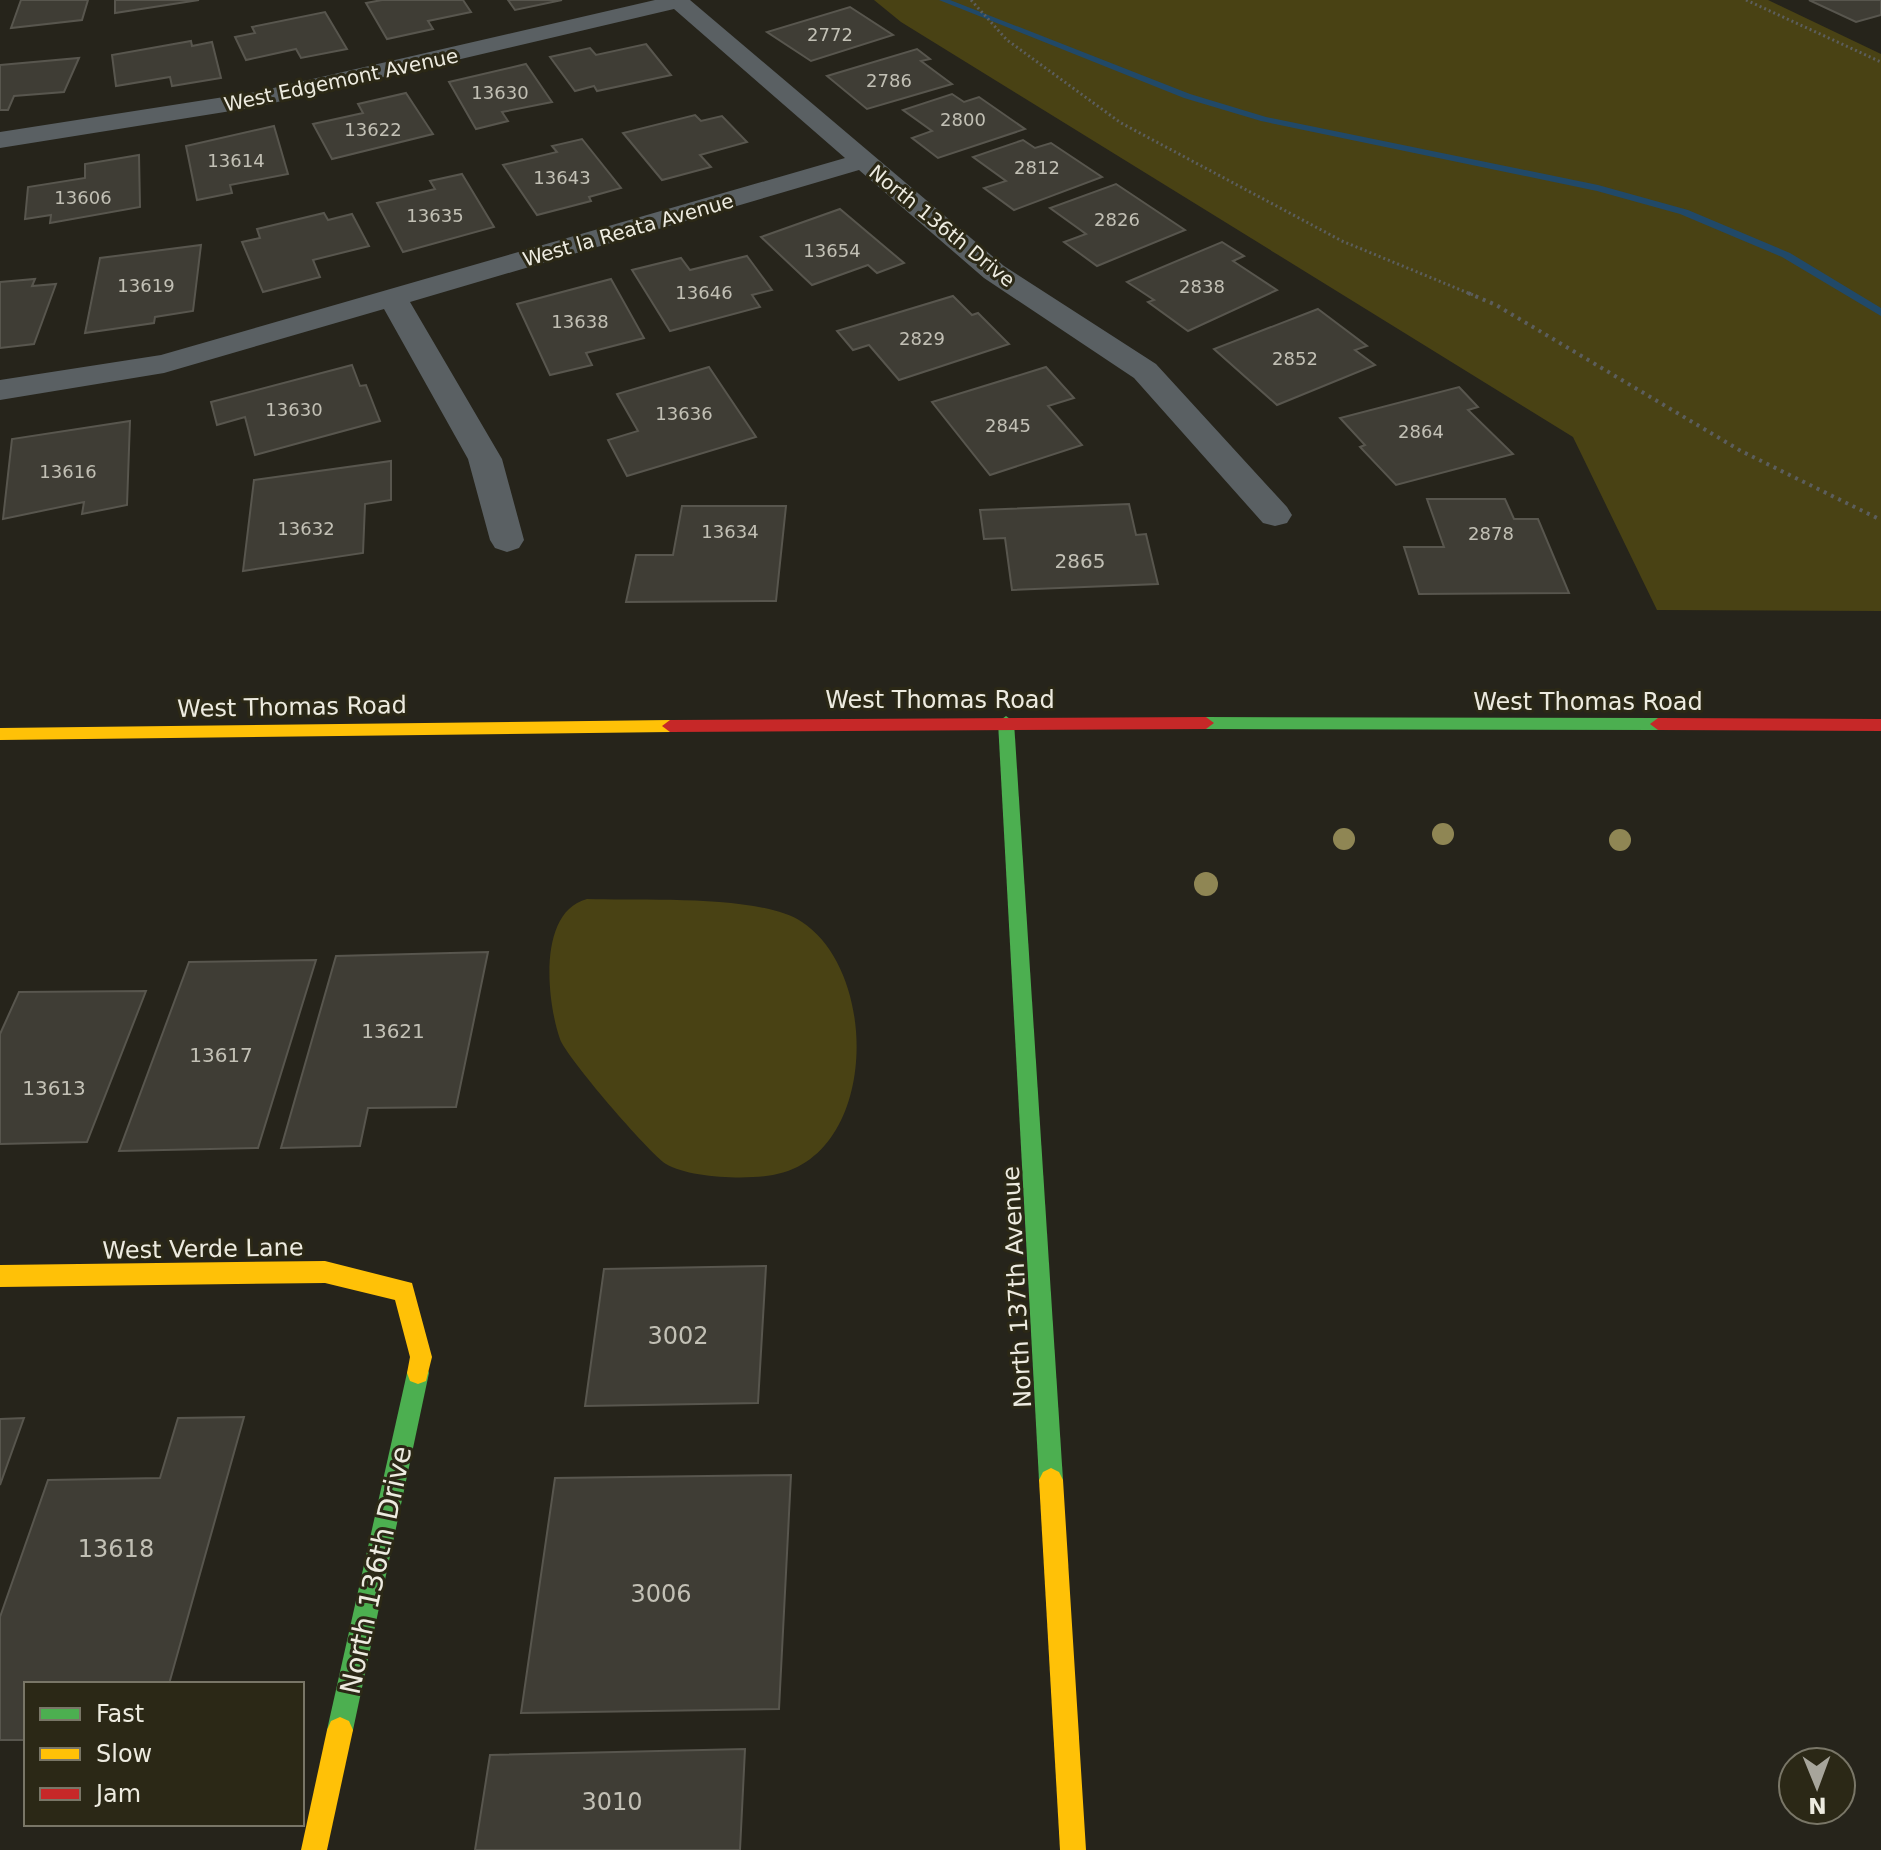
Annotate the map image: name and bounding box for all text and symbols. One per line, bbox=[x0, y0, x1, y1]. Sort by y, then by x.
house number: 2772 bbox=[807, 24, 853, 45]
street label: West Edgemont Avenue bbox=[222, 43, 460, 117]
house number: 2786 bbox=[866, 70, 912, 91]
house number: 13630 bbox=[471, 82, 529, 103]
house number: 2800 bbox=[940, 109, 986, 130]
house number: 13622 bbox=[344, 119, 402, 140]
house number: 13614 bbox=[207, 150, 265, 171]
house number: 2812 bbox=[1014, 157, 1060, 178]
street label: North 136th Drive bbox=[864, 160, 1020, 292]
house number: 13643 bbox=[533, 167, 591, 188]
house number: 13606 bbox=[54, 187, 112, 208]
street label: West la Reata Avenue bbox=[520, 188, 736, 272]
house number: 13635 bbox=[406, 205, 464, 226]
house number: 2826 bbox=[1094, 209, 1140, 230]
house number: 13654 bbox=[803, 240, 861, 261]
house number: 13619 bbox=[117, 275, 175, 296]
house number: 2838 bbox=[1179, 276, 1225, 297]
house number: 13646 bbox=[675, 282, 733, 303]
house number: 13638 bbox=[551, 311, 609, 332]
house number: 2829 bbox=[899, 328, 945, 349]
house number: 2852 bbox=[1272, 348, 1318, 369]
house number: 13630 bbox=[265, 399, 323, 420]
house number: 13636 bbox=[655, 403, 713, 424]
house number: 2845 bbox=[985, 415, 1031, 436]
house number: 2864 bbox=[1398, 421, 1444, 442]
house number: 13616 bbox=[39, 461, 97, 482]
house number: 13632 bbox=[277, 518, 335, 539]
house number: 13634 bbox=[701, 521, 759, 542]
house number: 2878 bbox=[1468, 523, 1514, 544]
house number: 2865 bbox=[1055, 549, 1105, 573]
street label: West Thomas Road bbox=[825, 686, 1055, 714]
street label: West Thomas Road bbox=[1473, 688, 1703, 716]
street label: West Thomas Road bbox=[177, 691, 407, 723]
house number: 13621 bbox=[361, 1019, 425, 1043]
house number: 13617 bbox=[189, 1043, 253, 1067]
house number: 13613 bbox=[22, 1076, 86, 1100]
street label: North 137th Avenue bbox=[997, 1165, 1037, 1409]
street label: West Verde Lane bbox=[102, 1233, 304, 1265]
house number: 3002 bbox=[647, 1322, 709, 1350]
street label: North 136th Drive bbox=[334, 1443, 418, 1697]
house number: 13618 bbox=[78, 1535, 154, 1563]
house number: 3006 bbox=[630, 1580, 692, 1608]
legend bbox=[24, 1682, 304, 1826]
text: Fast bbox=[96, 1700, 144, 1728]
text: Slow bbox=[96, 1740, 152, 1768]
north arrow bbox=[1777, 1746, 1857, 1826]
text: Jam bbox=[94, 1780, 141, 1808]
house number: 3010 bbox=[581, 1788, 643, 1816]
text: N bbox=[1808, 1793, 1827, 1818]

